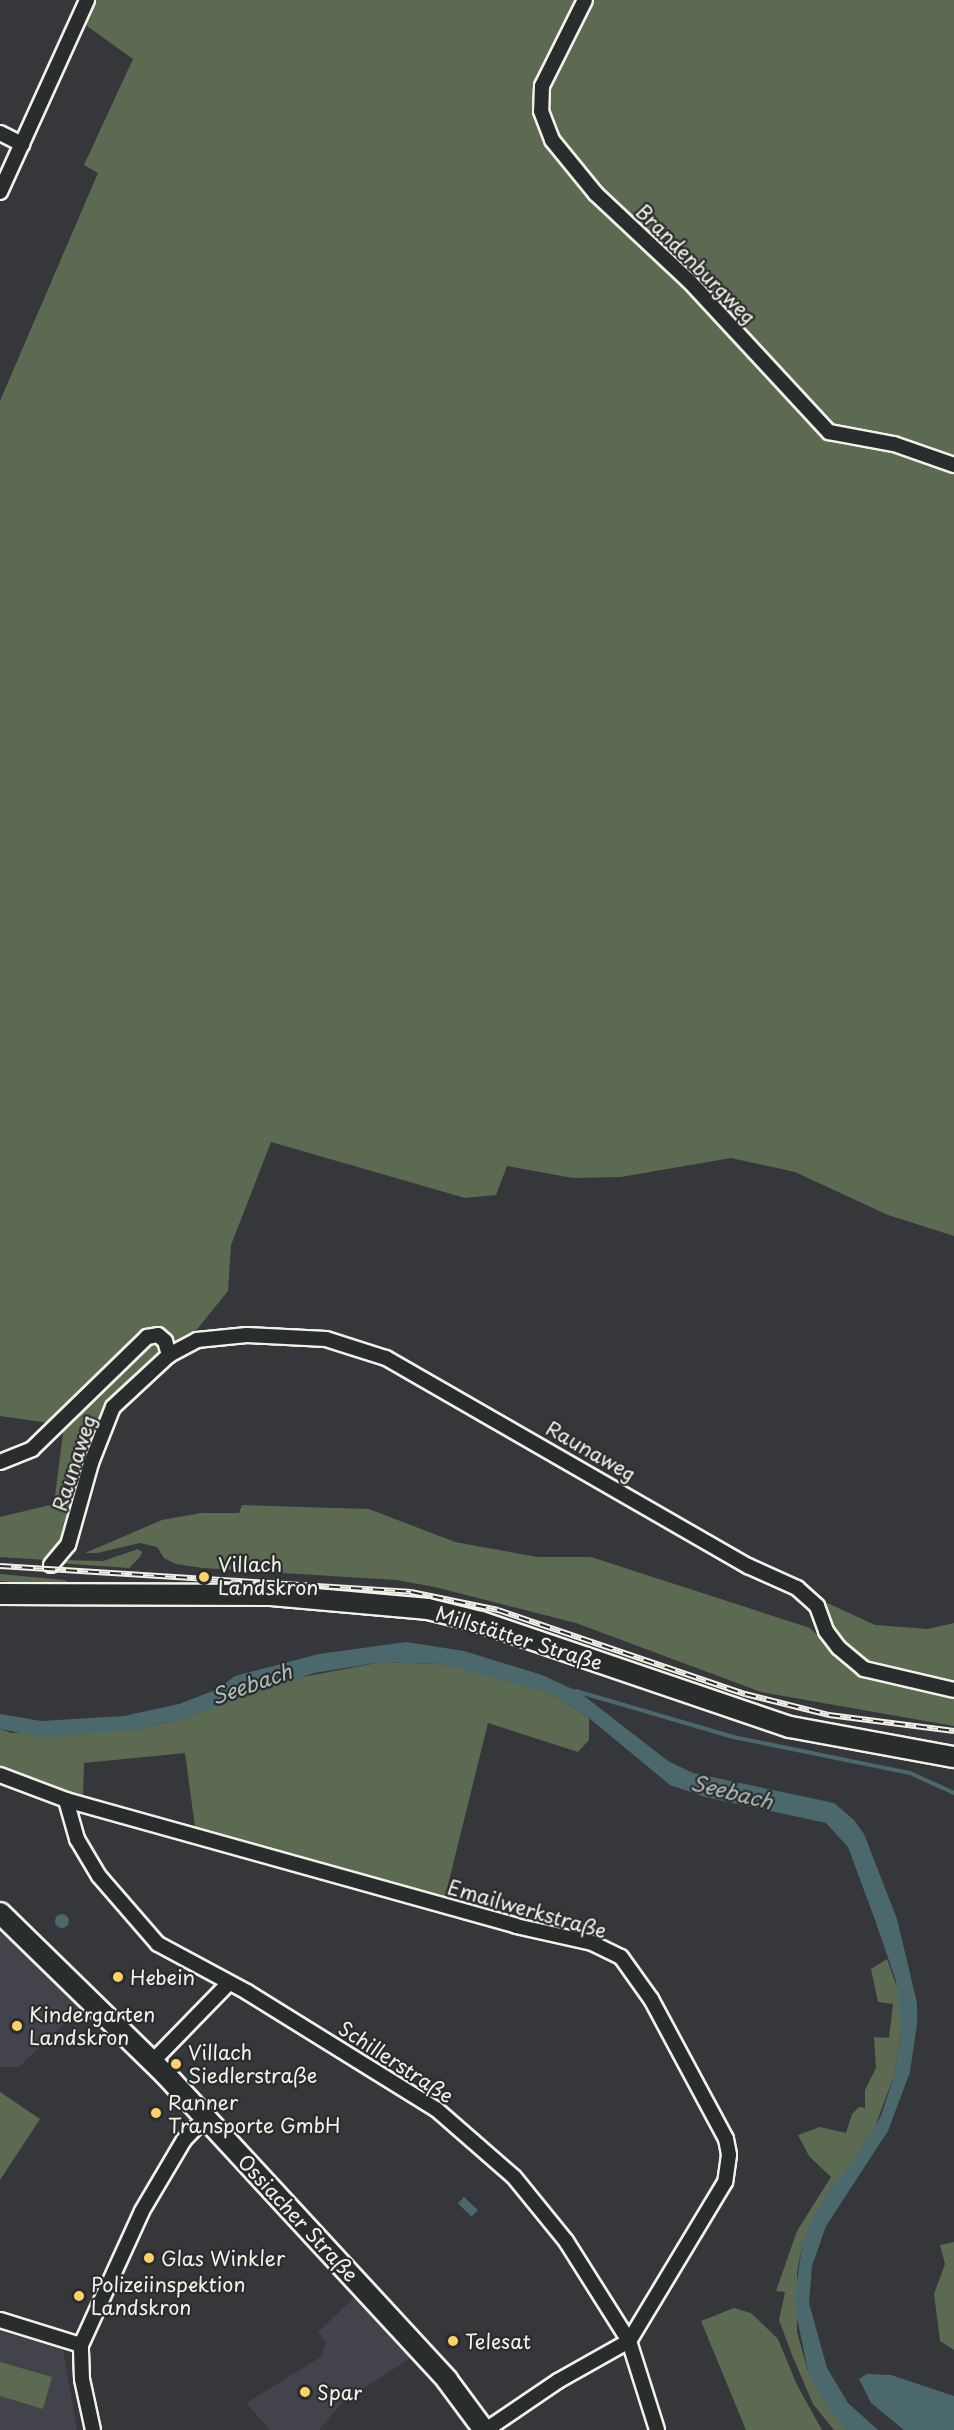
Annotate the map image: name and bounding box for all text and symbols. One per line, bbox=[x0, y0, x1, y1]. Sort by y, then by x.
street label: Brandenburgweg bbox=[631, 199, 761, 329]
street label: Raunaweg bbox=[47, 1412, 101, 1514]
street label: Raunaweg bbox=[542, 1416, 640, 1486]
place label: Villach Landskron bbox=[218, 1553, 318, 1600]
marker: Villach Landskron bbox=[195, 1568, 213, 1586]
street label: Millstätter Straße bbox=[432, 1601, 606, 1675]
water label: Seebach bbox=[207, 1657, 295, 1709]
water label: Seebach bbox=[688, 1769, 776, 1813]
street label: Emailwerkstraße bbox=[445, 1875, 609, 1943]
place label: Hebein bbox=[130, 1965, 195, 1989]
marker: Hebein bbox=[111, 1970, 125, 1984]
place label: Kindergarten Landskron bbox=[29, 2002, 155, 2049]
street label: Schillerstraße bbox=[334, 2016, 458, 2108]
marker: Kindergarten Landskron bbox=[10, 2019, 24, 2033]
place label: Villach Siedlerstraße bbox=[188, 2040, 317, 2087]
marker: Villach Siedlerstraße bbox=[169, 2057, 183, 2071]
place label: Ranner Transporte GmbH bbox=[168, 2090, 341, 2137]
marker: Ranner Transporte GmbH bbox=[149, 2106, 163, 2120]
street label: Ossiacher Straße bbox=[233, 2149, 363, 2287]
place label: Glas Winkler bbox=[161, 2246, 287, 2270]
marker: Glas Winkler bbox=[142, 2251, 156, 2265]
place label: Polizeiinspektion Landskron bbox=[91, 2272, 245, 2319]
marker: Polizeiinspektion Landskron bbox=[72, 2289, 86, 2303]
place label: Telesat bbox=[465, 2329, 531, 2353]
marker: Telesat bbox=[446, 2334, 460, 2348]
place label: Spar bbox=[317, 2380, 362, 2404]
marker: Spar bbox=[298, 2385, 312, 2399]

